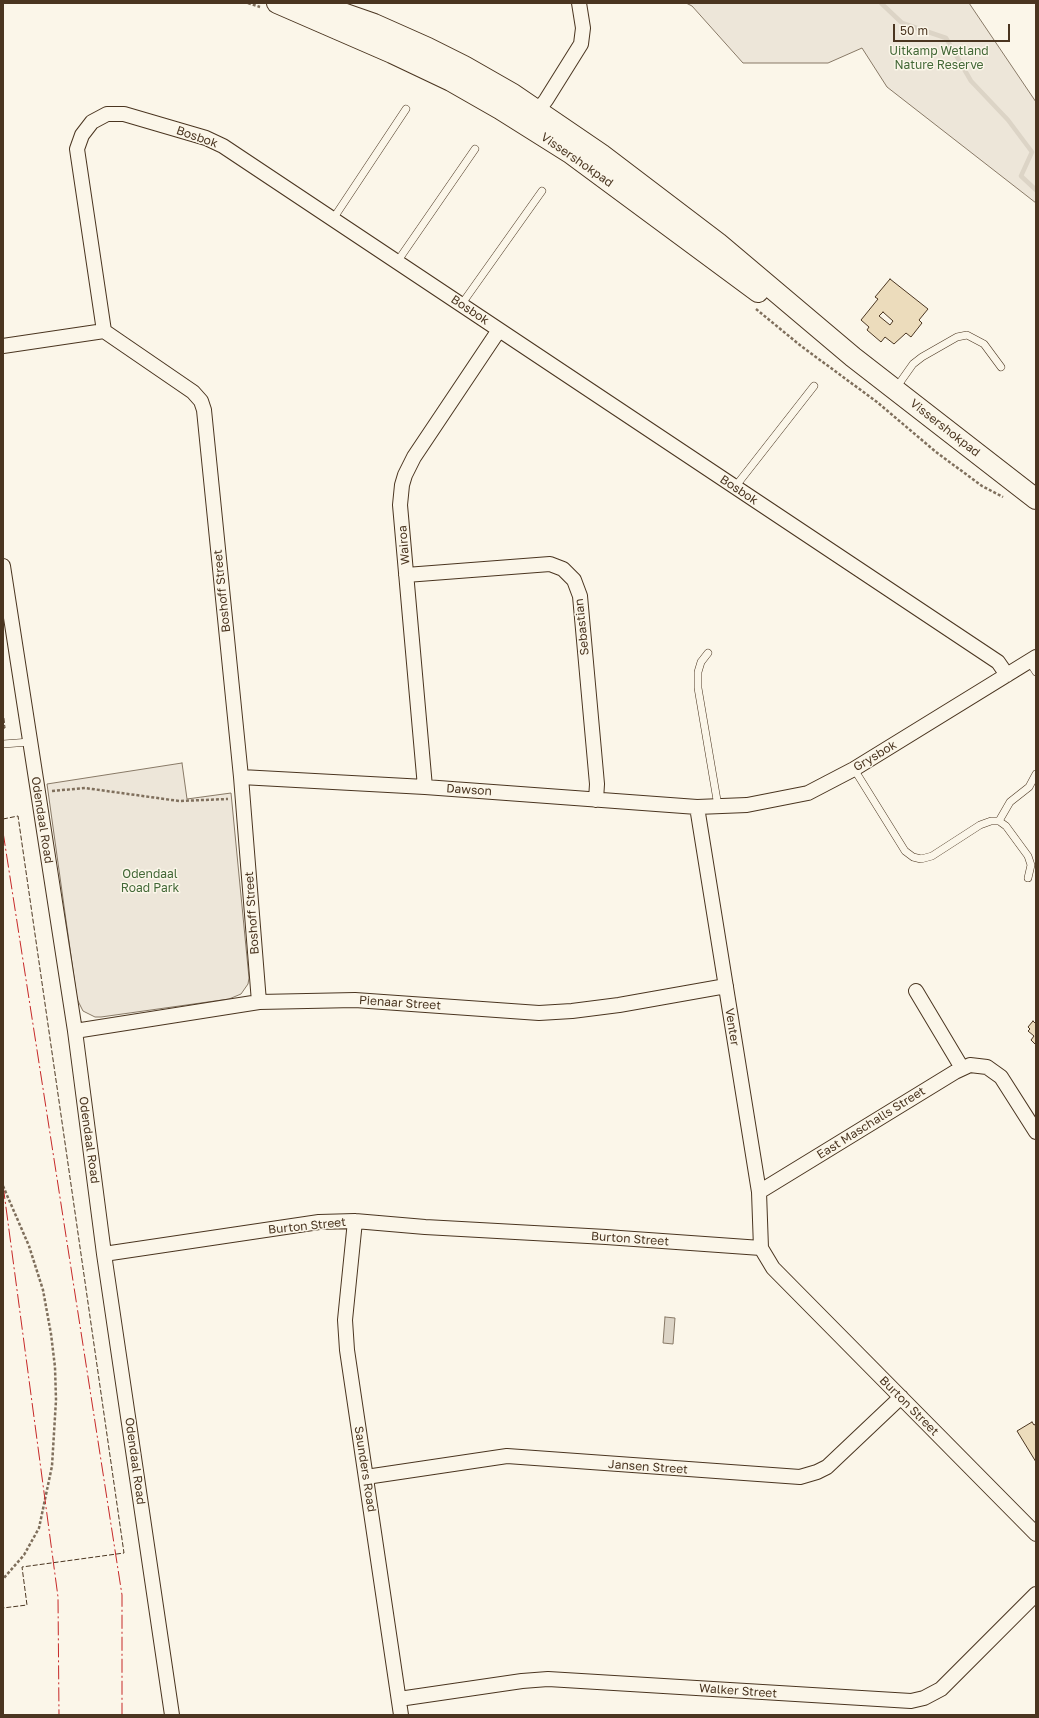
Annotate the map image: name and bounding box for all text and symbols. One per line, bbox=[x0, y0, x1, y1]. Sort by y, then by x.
scale bar bbox=[895, 16, 1012, 42]
text: 50 m bbox=[900, 23, 928, 38]
park label: Uitkamp Wetland Nature Reserve bbox=[889, 44, 989, 72]
street label: Bosbok bbox=[174, 123, 220, 151]
street label: Vissershokpad bbox=[538, 130, 616, 190]
street label: Bosbok bbox=[448, 292, 492, 328]
street label: Vissershokpad bbox=[907, 396, 983, 460]
street label: Bosbok bbox=[717, 472, 761, 508]
street label: Wairoa bbox=[395, 525, 413, 565]
street label: Boshoff Street bbox=[210, 549, 234, 633]
street label: Sebastian bbox=[572, 598, 592, 656]
street label: Grysbok bbox=[851, 737, 899, 775]
street label: Odendaal Road bbox=[28, 776, 56, 864]
street label: Dawson bbox=[446, 781, 492, 799]
park label: Odendaal Road Park bbox=[121, 867, 179, 895]
street label: Boshoff Street bbox=[242, 871, 262, 955]
street label: Pienaar Street bbox=[359, 993, 441, 1013]
street label: Venter bbox=[722, 1007, 742, 1047]
street label: East Maschalls Street bbox=[814, 1084, 928, 1162]
street label: Odendaal Road bbox=[76, 1096, 102, 1184]
street label: Burton Street bbox=[267, 1215, 347, 1237]
street label: Burton Street bbox=[591, 1229, 669, 1249]
street label: Burton Street bbox=[876, 1373, 942, 1439]
street label: Odendaal Road bbox=[122, 1417, 148, 1505]
street label: Saunders Road bbox=[351, 1425, 379, 1513]
street label: Jansen Street bbox=[608, 1457, 688, 1477]
street label: Walker Street bbox=[698, 1681, 778, 1701]

